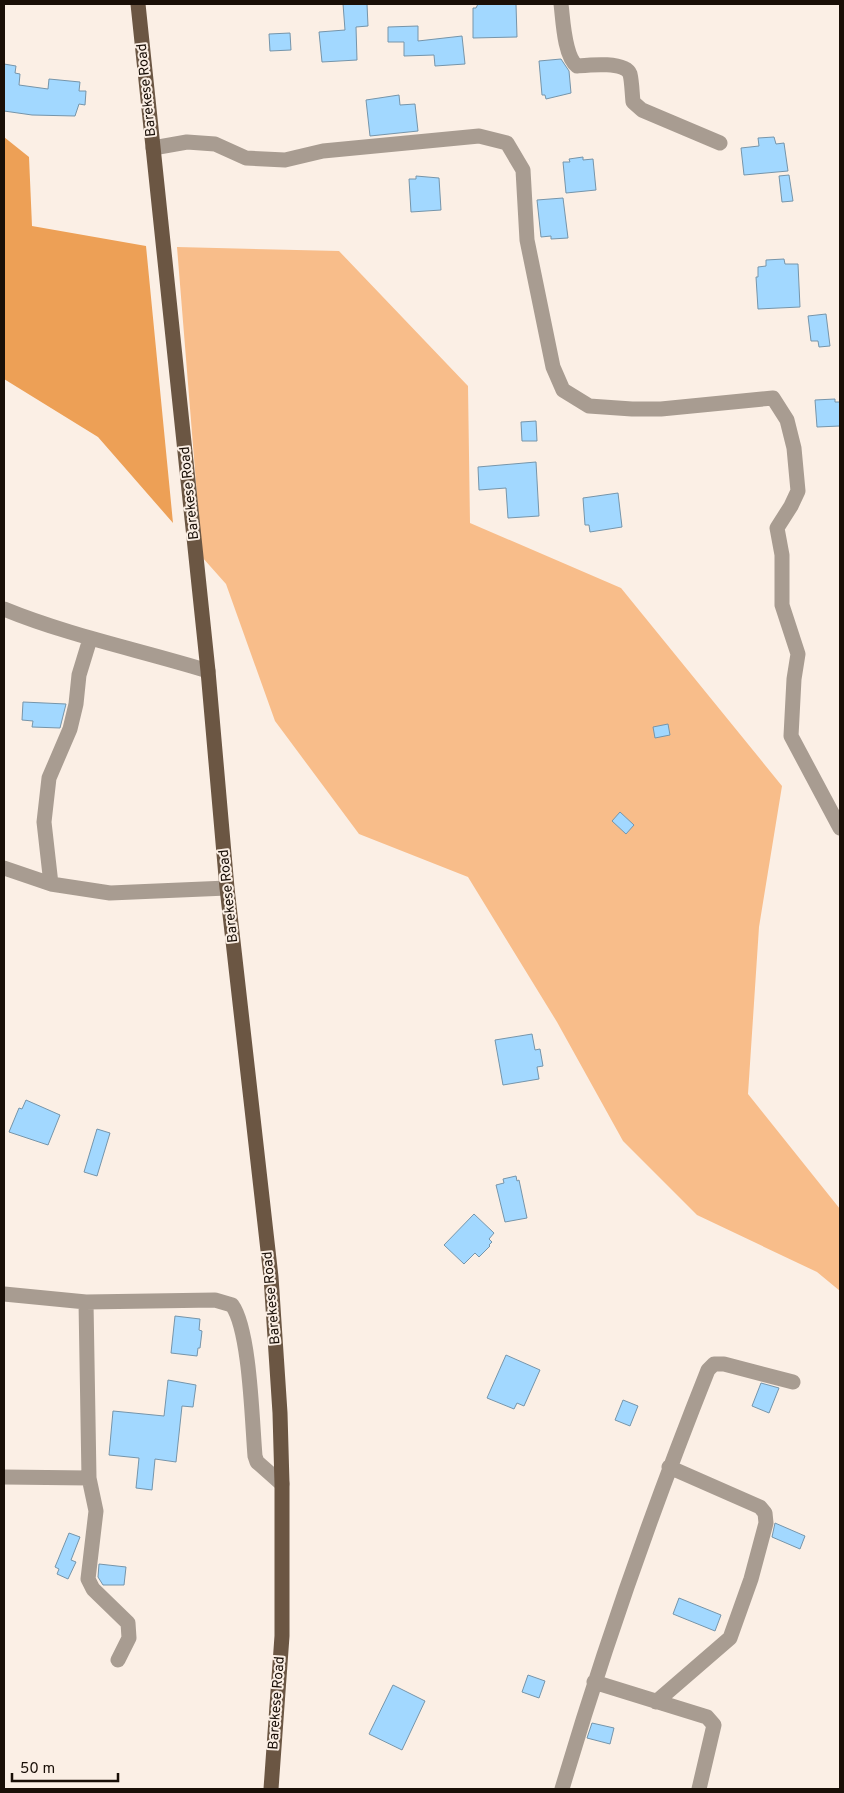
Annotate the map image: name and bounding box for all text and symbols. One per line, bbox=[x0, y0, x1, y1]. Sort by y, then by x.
street label: Barekese Road bbox=[134, 43, 160, 137]
street label: Barekese Road bbox=[177, 446, 203, 540]
street label: Barekese Road bbox=[216, 849, 242, 943]
street label: Barekese Road bbox=[259, 1251, 285, 1345]
street label: Barekese Road bbox=[265, 1656, 289, 1750]
scale bar bbox=[12, 1750, 119, 1782]
text: 50 m bbox=[20, 1760, 55, 1779]

